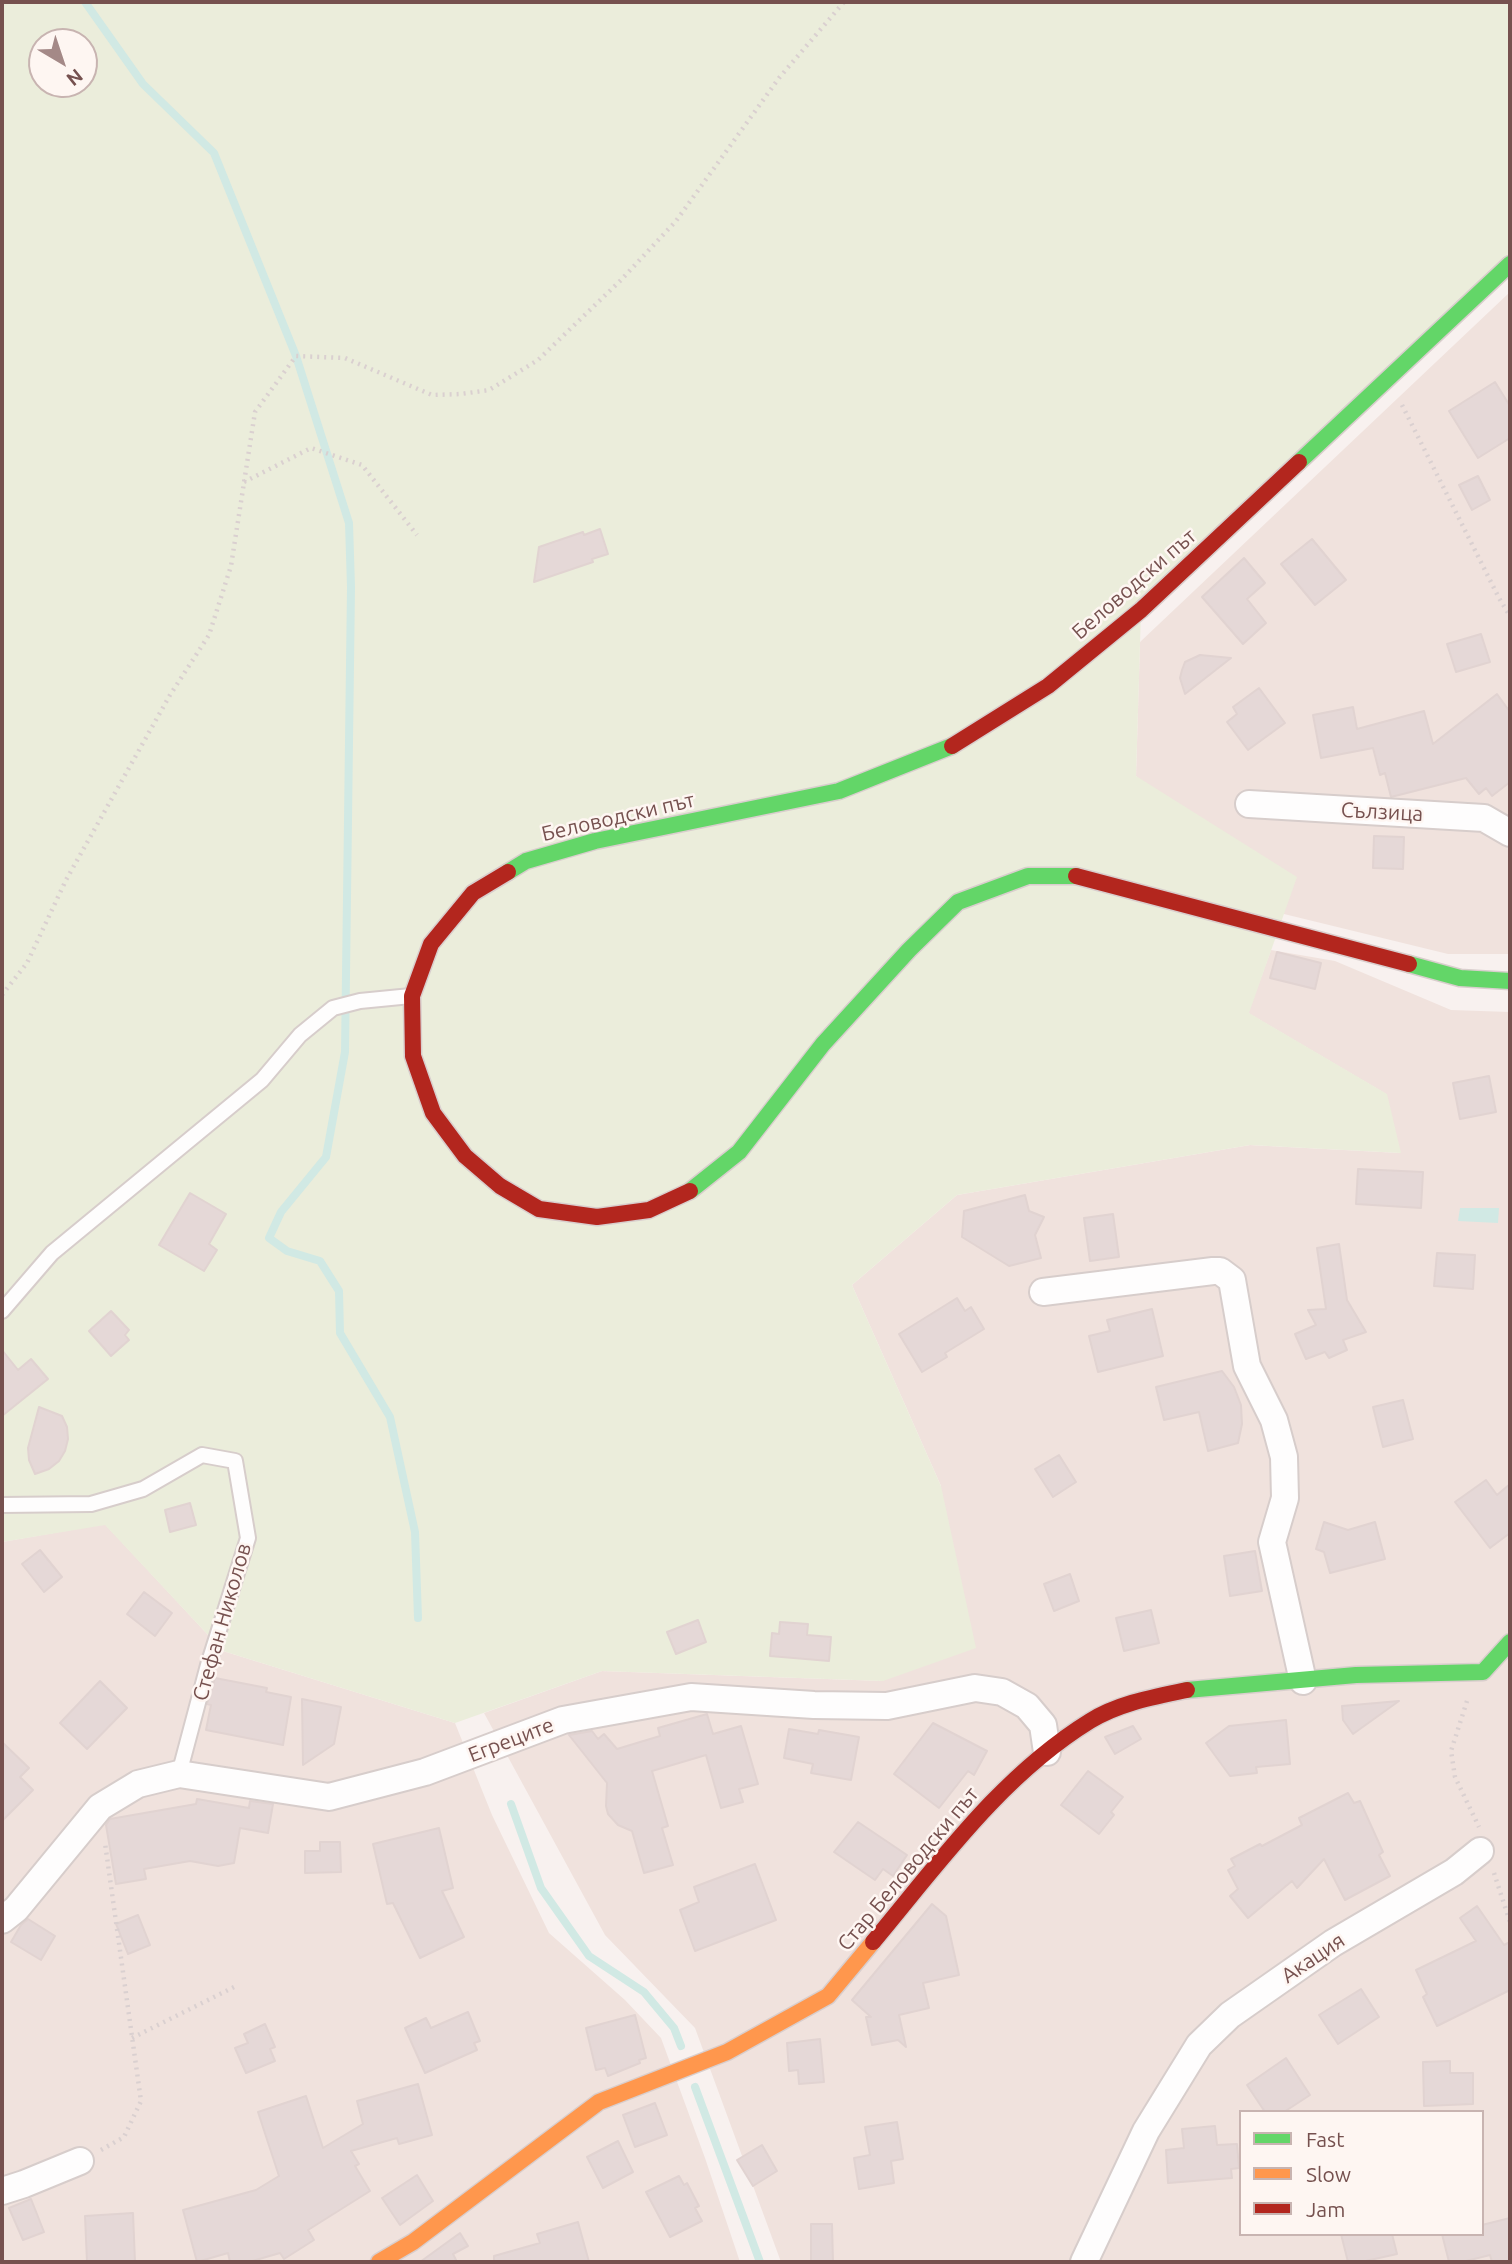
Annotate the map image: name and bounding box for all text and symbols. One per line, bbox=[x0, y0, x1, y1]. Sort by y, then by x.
north arrow bbox=[28, 28, 98, 98]
text: N bbox=[63, 65, 87, 91]
street label: Беловодски път bbox=[1067, 523, 1201, 645]
street label: Беловодски път bbox=[539, 787, 697, 847]
street label: Сълзица bbox=[1340, 797, 1424, 827]
street label: Стефан Николов bbox=[187, 1540, 257, 1704]
street label: Егреците bbox=[465, 1712, 557, 1768]
street label: Стар Беловодски път bbox=[832, 1782, 984, 1956]
street label: Акация bbox=[1276, 1928, 1350, 1988]
legend bbox=[1239, 2110, 1484, 2236]
text: Fast bbox=[1306, 2127, 1344, 2151]
text: Slow bbox=[1306, 2162, 1351, 2186]
text: Jam bbox=[1306, 2197, 1345, 2221]

